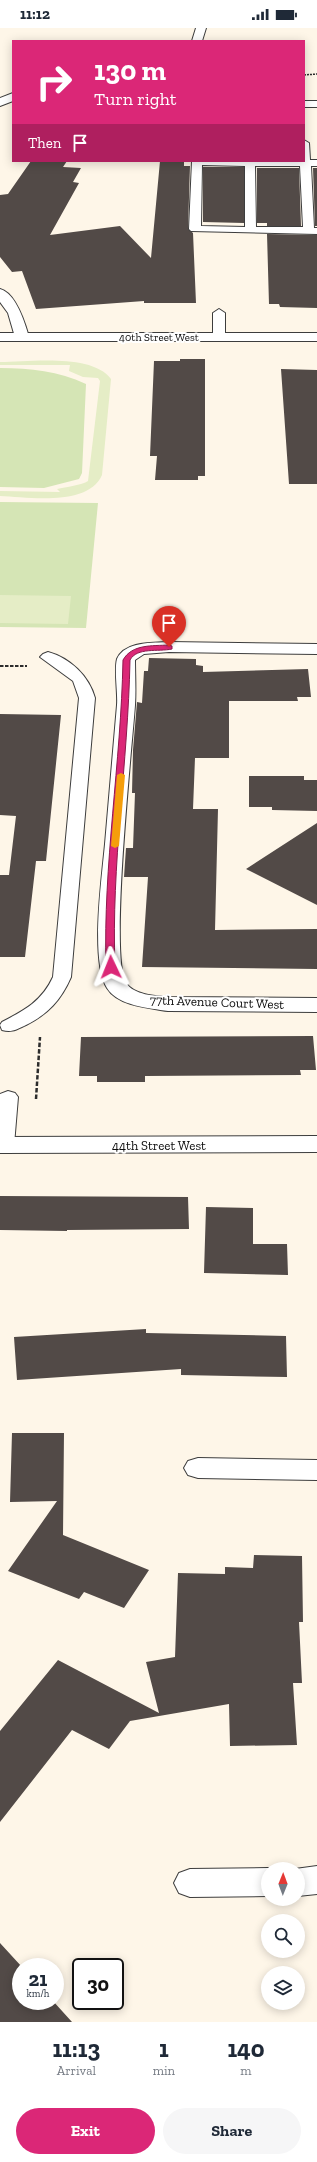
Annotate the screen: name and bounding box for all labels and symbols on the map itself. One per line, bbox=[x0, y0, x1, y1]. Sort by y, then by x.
street label: 40th Street West bbox=[119, 331, 200, 344]
pin bbox=[152, 606, 186, 647]
position arrow bbox=[90, 946, 132, 988]
street label: 77th Avenue Court West bbox=[150, 992, 285, 1012]
street label: 44th Street West bbox=[112, 1138, 206, 1153]
north arrow bbox=[261, 1862, 305, 1906]
speed limit sign: 30 bbox=[72, 1958, 124, 2010]

